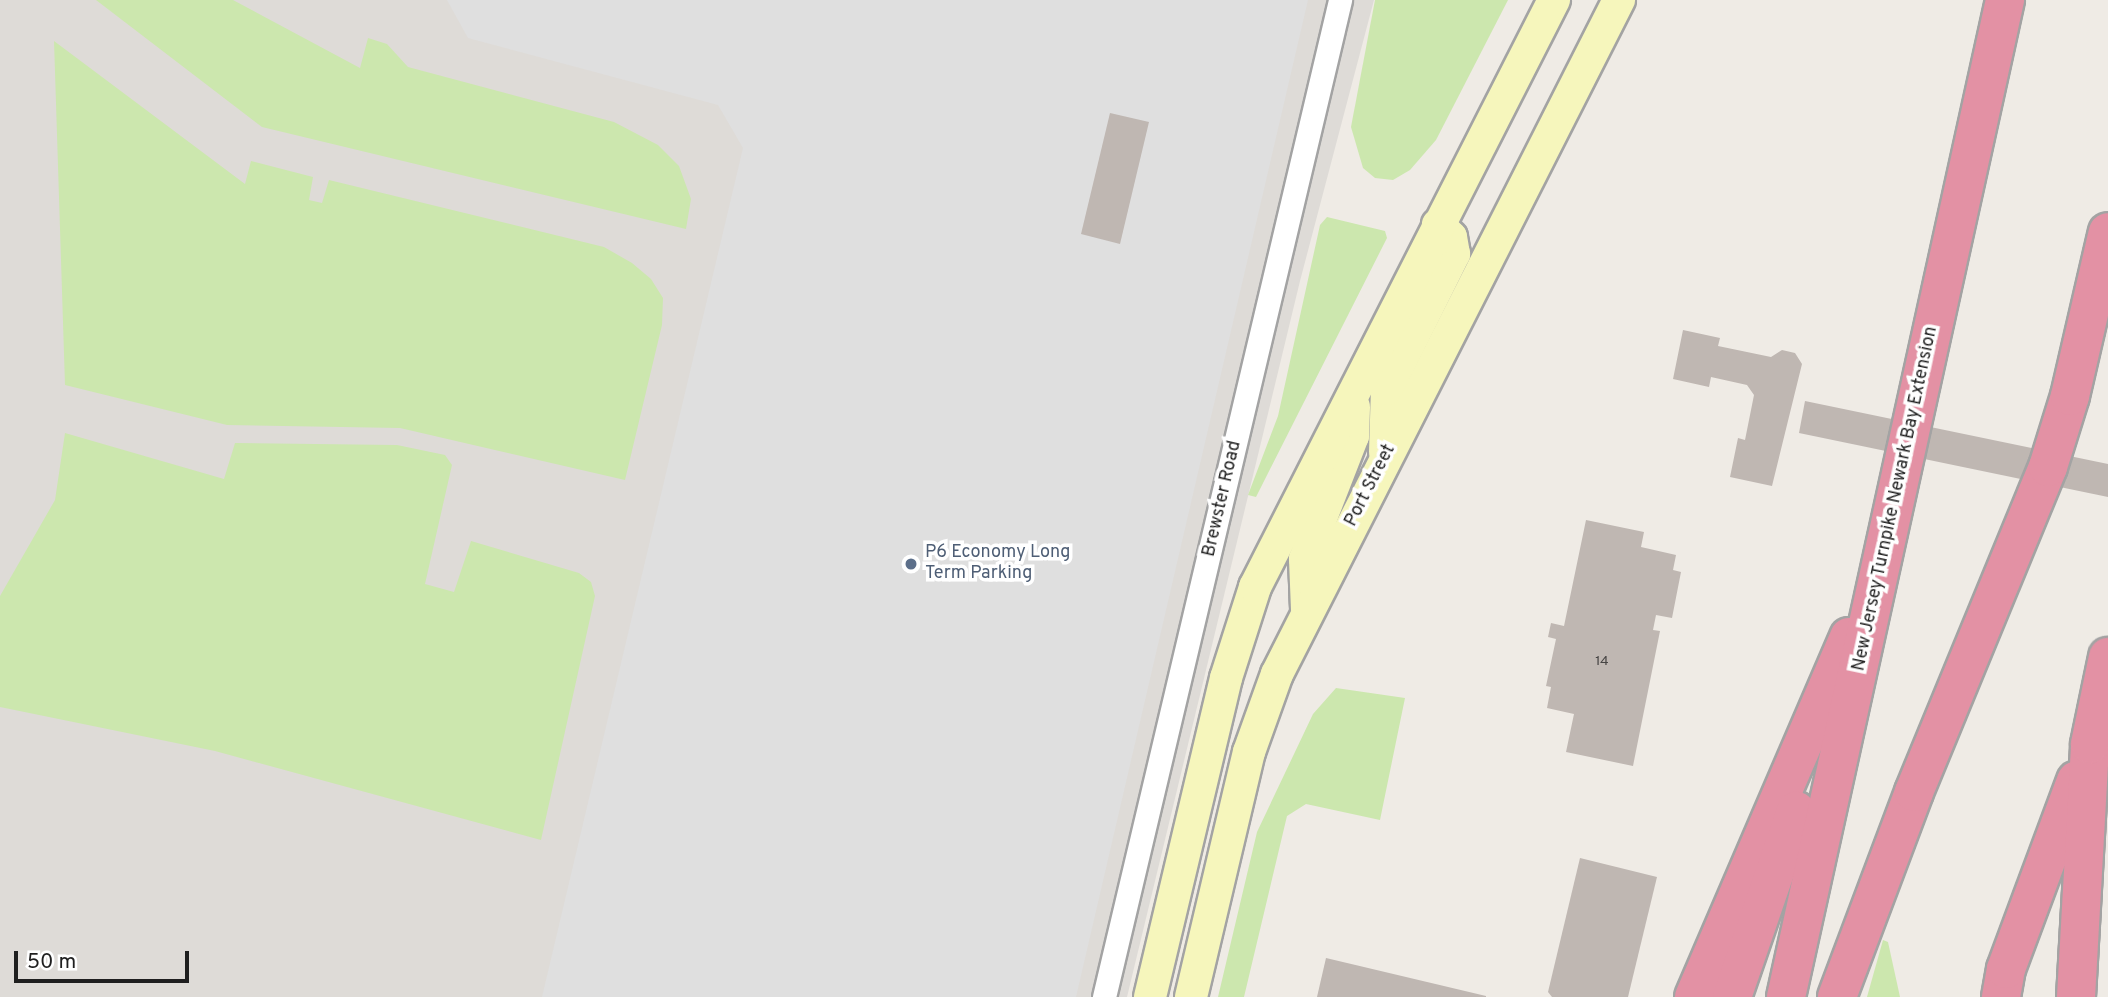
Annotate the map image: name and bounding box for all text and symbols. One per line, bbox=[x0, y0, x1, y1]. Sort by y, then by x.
street label: New Jersey Turnpike Newark Bay Extension bbox=[1849, 324, 1943, 674]
street label: Brewster Road bbox=[1199, 439, 1247, 559]
street label: Port Street bbox=[1341, 441, 1401, 531]
place label: P6 Economy Long Term Parking bbox=[925, 543, 1070, 586]
marker: P6 Economy Long Term Parking bbox=[903, 556, 919, 572]
house number: 14 bbox=[1595, 654, 1609, 670]
scale bar bbox=[18, 937, 192, 981]
text: 50 m bbox=[27, 949, 76, 976]

